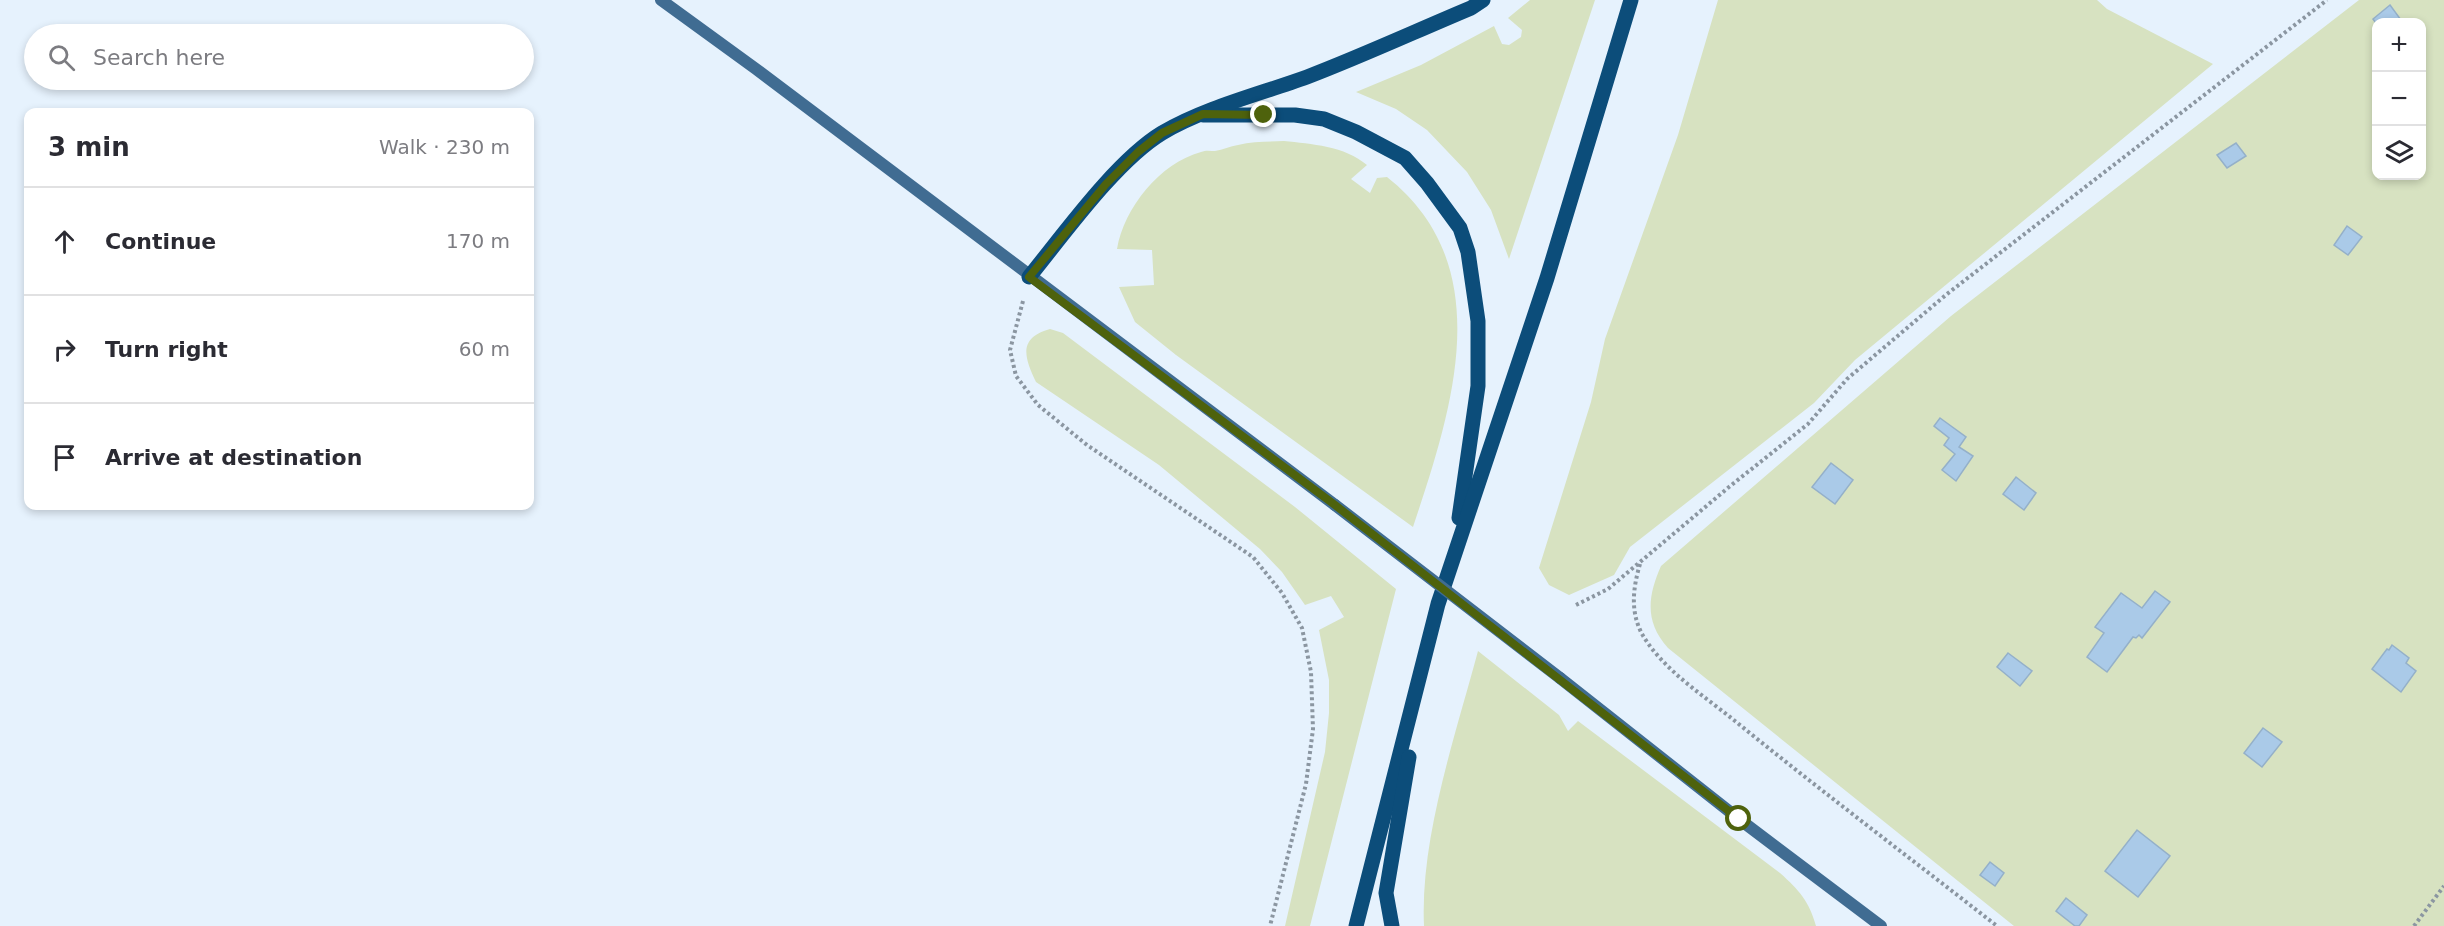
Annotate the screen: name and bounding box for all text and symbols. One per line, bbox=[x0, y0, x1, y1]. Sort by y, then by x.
map controls bbox=[2372, 18, 2426, 180]
button: + bbox=[2372, 18, 2426, 72]
search box bbox=[24, 24, 534, 90]
icon: search bbox=[45, 41, 78, 74]
text: Search here bbox=[93, 45, 225, 70]
button: − bbox=[2372, 72, 2426, 126]
route end bbox=[1250, 101, 1276, 127]
button: layers bbox=[2372, 126, 2426, 180]
text: 3 min bbox=[48, 132, 130, 162]
text: Walk · 230 m bbox=[379, 135, 510, 159]
icon: ahead bbox=[48, 225, 81, 258]
text: Continue bbox=[105, 229, 216, 254]
text: 170 m bbox=[446, 229, 510, 253]
icon: right bbox=[48, 333, 81, 366]
text: Turn right bbox=[105, 337, 228, 362]
text: 60 m bbox=[459, 337, 510, 361]
icon: arrive bbox=[48, 441, 81, 474]
text: Arrive at destination bbox=[105, 445, 362, 470]
route start bbox=[1725, 805, 1751, 831]

